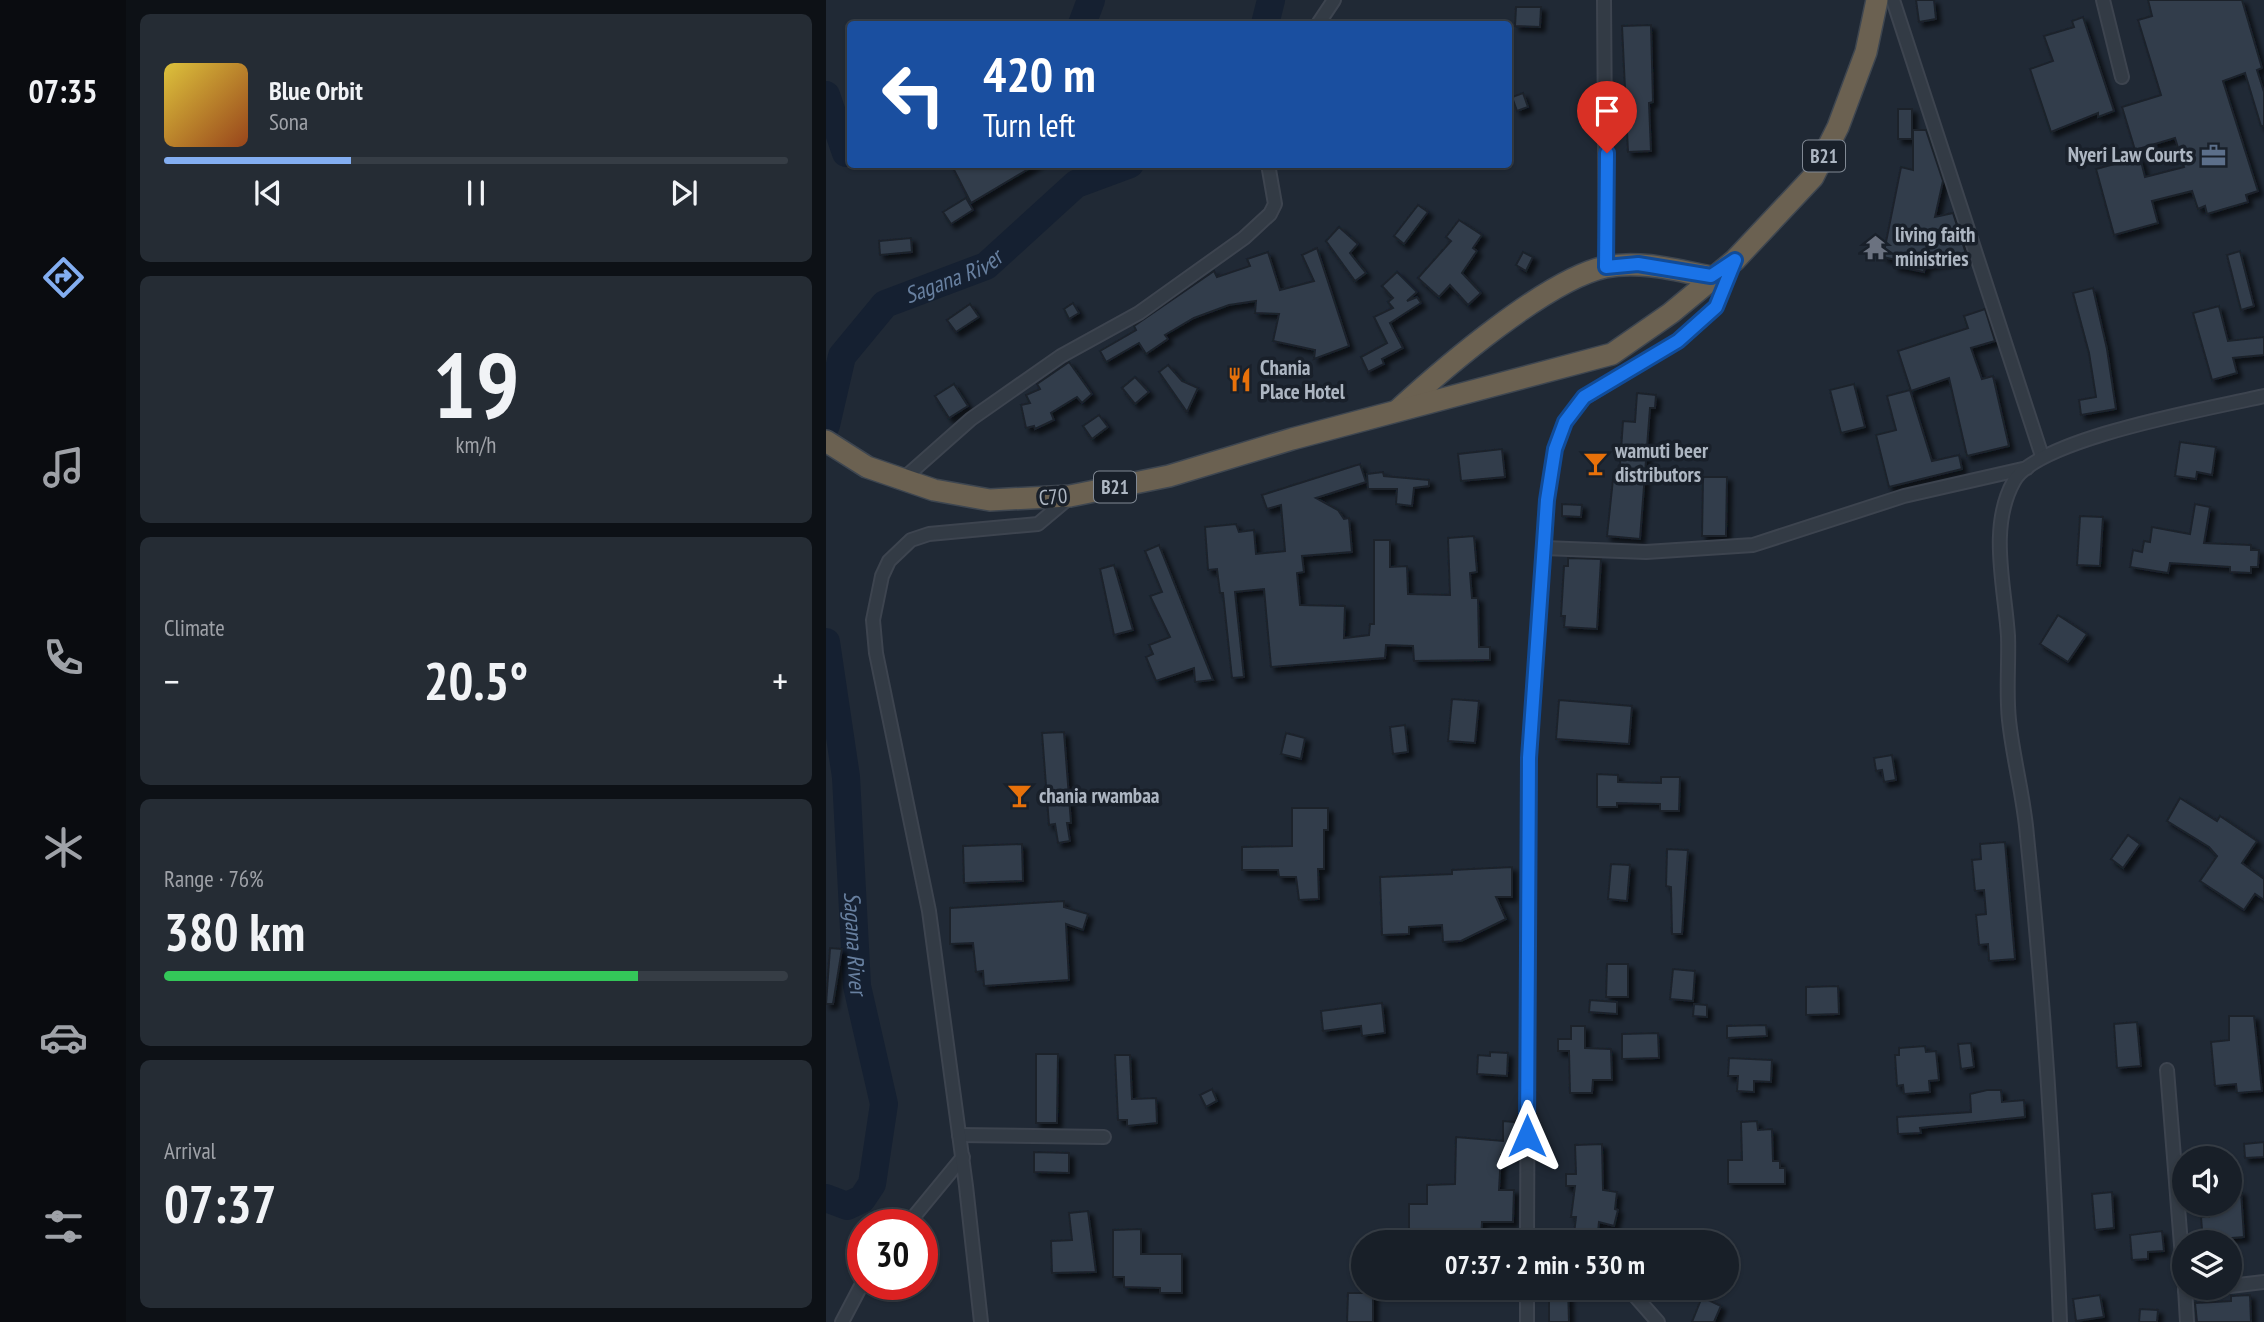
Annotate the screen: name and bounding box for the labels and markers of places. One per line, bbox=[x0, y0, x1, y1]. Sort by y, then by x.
pin bbox=[1577, 81, 1637, 153]
place label: Nyeri Law Courts bbox=[2068, 141, 2193, 168]
office icon: Nyeri Law Courts bbox=[2199, 141, 2227, 169]
place label: living faith ministries bbox=[1895, 221, 1976, 272]
temple icon: living faith ministries bbox=[1861, 233, 1889, 261]
place label: Chania Place Hotel bbox=[1260, 354, 1346, 405]
restaurant icon: Chania Place Hotel bbox=[1226, 366, 1254, 394]
place label: wamuti beer distributors bbox=[1614, 437, 1709, 488]
bar icon: wamuti beer distributors bbox=[1581, 449, 1609, 477]
bar icon: chania rwambaa bbox=[1005, 782, 1033, 810]
place label: chania rwambaa bbox=[1039, 782, 1160, 809]

